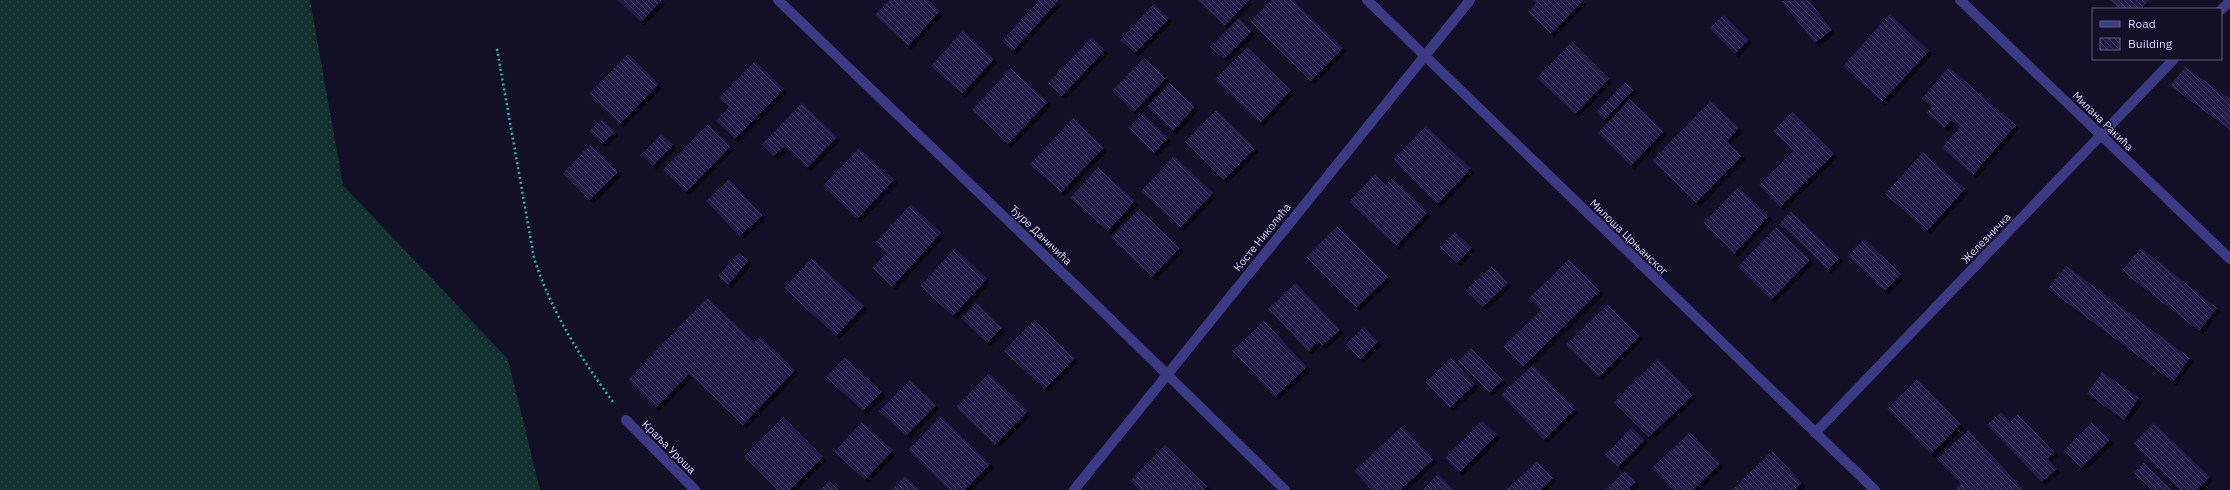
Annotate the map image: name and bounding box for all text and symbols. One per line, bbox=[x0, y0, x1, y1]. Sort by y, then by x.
legend bbox=[2092, 8, 2222, 60]
text: Road bbox=[2128, 16, 2156, 31]
text: Building bbox=[2128, 36, 2173, 51]
street label: Милана Ракића bbox=[2070, 88, 2137, 154]
street label: Милоша Црњанског bbox=[1587, 196, 1671, 278]
street label: Косте Николића bbox=[1230, 200, 1294, 274]
street label: Ђуре Даничића bbox=[1007, 202, 1075, 268]
street label: Железничка bbox=[1958, 210, 2014, 266]
street label: Краља Уроша bbox=[639, 417, 699, 477]

